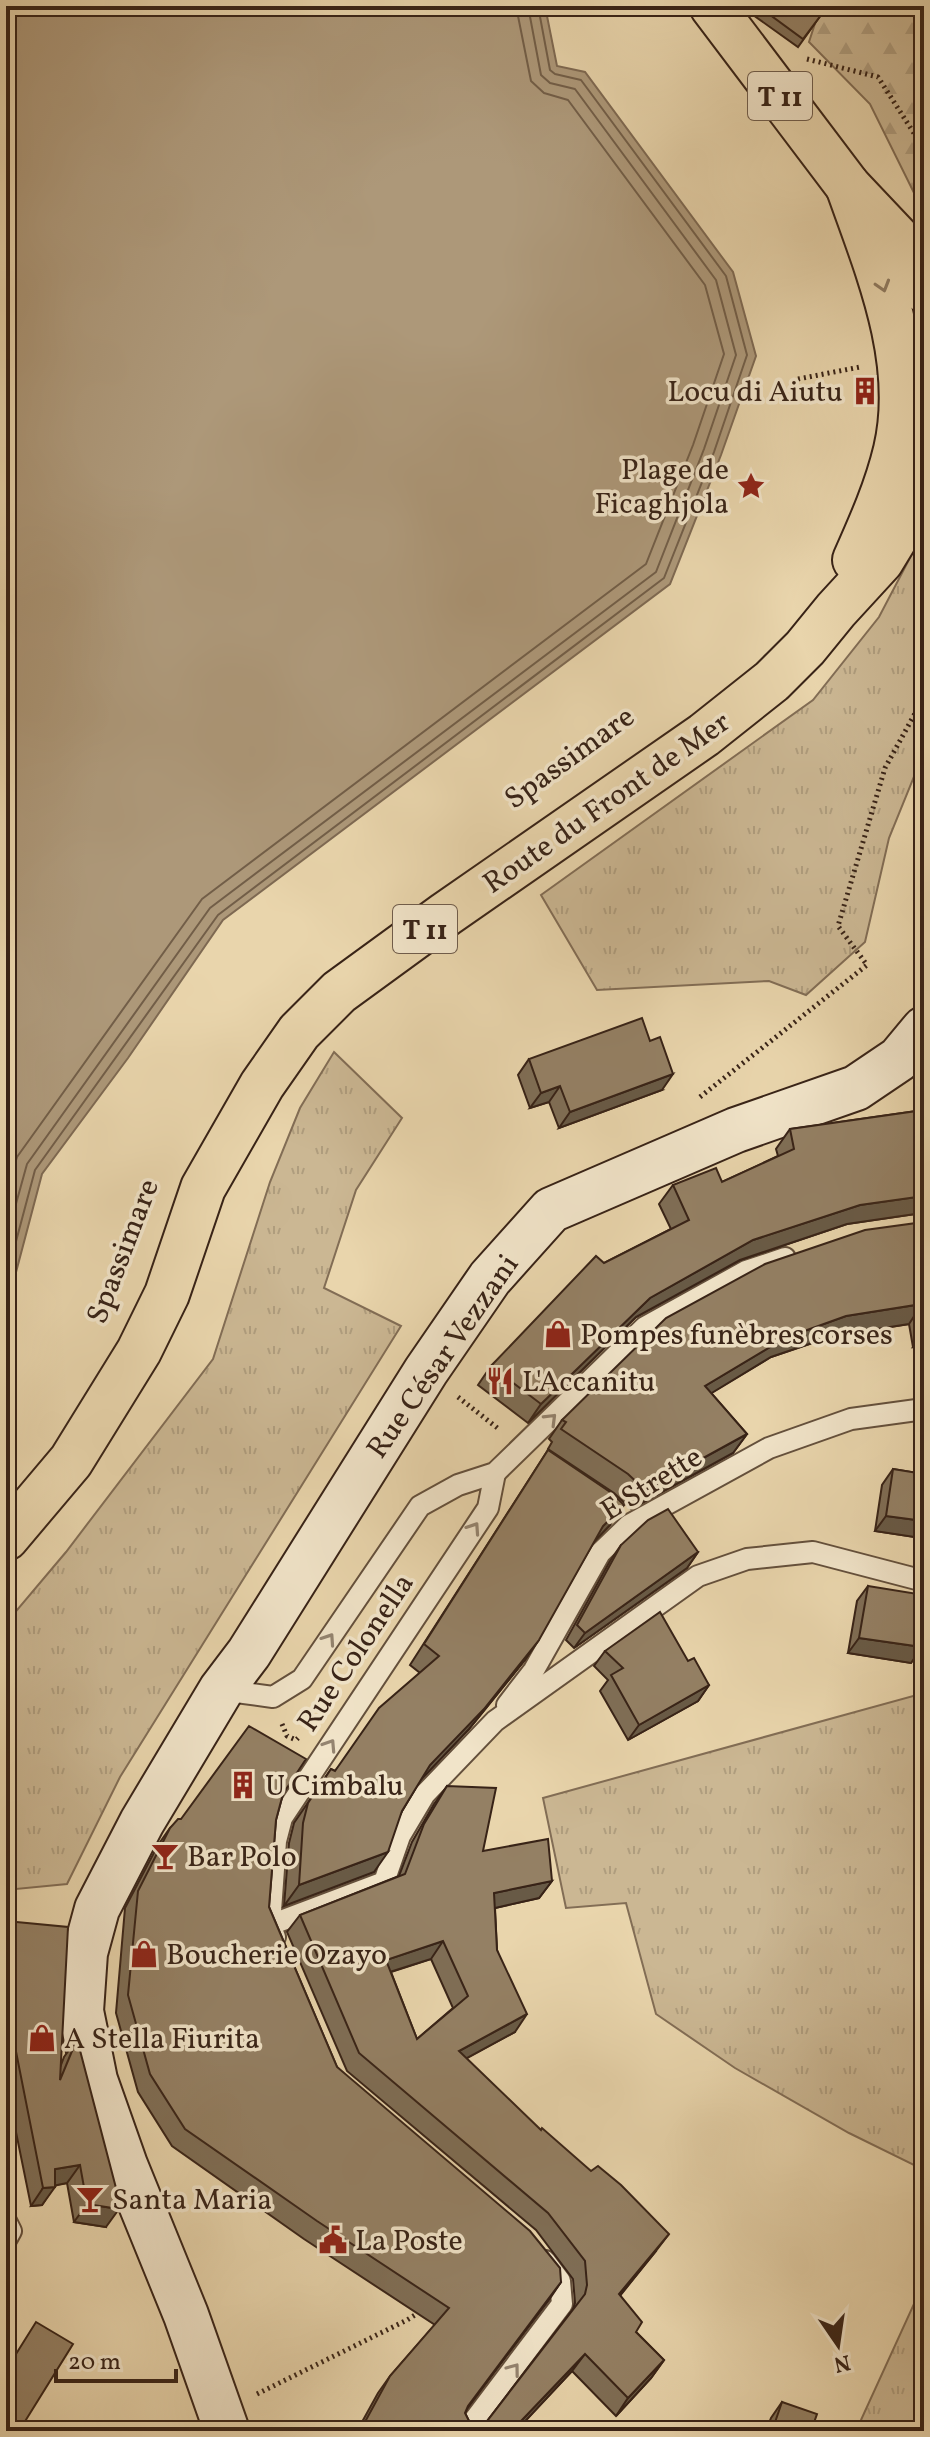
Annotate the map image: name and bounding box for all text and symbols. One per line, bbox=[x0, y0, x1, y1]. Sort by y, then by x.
road number: T 11 bbox=[748, 72, 812, 120]
one-way arrow bbox=[873, 278, 889, 292]
place label: Locu di Aiutu bbox=[667, 372, 843, 414]
building icon: Locu di Aiutu bbox=[850, 376, 880, 406]
place label: Plage de Ficaghjola bbox=[594, 450, 729, 526]
place icon: Plage de Ficaghjola bbox=[736, 471, 766, 501]
street label: Spassimare bbox=[496, 697, 644, 820]
street label: Route du Front de Mer bbox=[475, 702, 739, 905]
road number: T 11 bbox=[393, 905, 457, 953]
street label: Spassimare bbox=[77, 1173, 171, 1330]
street label: Rue César Vezzani bbox=[357, 1246, 530, 1468]
place label: Pompes funèbres corses bbox=[580, 1315, 893, 1357]
shop icon: Pompes funèbres corses bbox=[543, 1319, 573, 1349]
place label: L'Accanitu bbox=[522, 1362, 655, 1404]
restaurant icon: L'Accanitu bbox=[485, 1366, 515, 1396]
one-way arrow bbox=[542, 1414, 556, 1428]
street label: E Strette bbox=[593, 1437, 711, 1532]
one-way arrow bbox=[464, 1523, 479, 1537]
street label: Rue Colonella bbox=[288, 1566, 425, 1741]
one-way arrow bbox=[319, 1633, 334, 1647]
one-way arrow bbox=[320, 1739, 335, 1753]
place label: U Cimbalu bbox=[265, 1766, 404, 1808]
building icon: U Cimbalu bbox=[228, 1770, 258, 1800]
place label: Bar Polo bbox=[187, 1837, 297, 1879]
bar icon: Bar Polo bbox=[150, 1841, 180, 1871]
place label: Boucherie Ozayo bbox=[166, 1935, 387, 1977]
shop icon: Boucherie Ozayo bbox=[129, 1939, 159, 1969]
place label: A Stella Fiurita bbox=[64, 2019, 260, 2061]
shop icon: A Stella Fiurita bbox=[27, 2023, 57, 2053]
place label: Santa Maria bbox=[112, 2180, 272, 2222]
bar icon: Santa Maria bbox=[75, 2184, 105, 2214]
place label: La Poste bbox=[355, 2221, 463, 2263]
public building icon: La Poste bbox=[318, 2225, 348, 2255]
north arrow bbox=[798, 2305, 878, 2385]
scale bar bbox=[56, 2333, 176, 2383]
text: N bbox=[831, 2345, 853, 2379]
text: 20 m bbox=[68, 2346, 121, 2380]
one-way arrow bbox=[504, 2363, 518, 2378]

